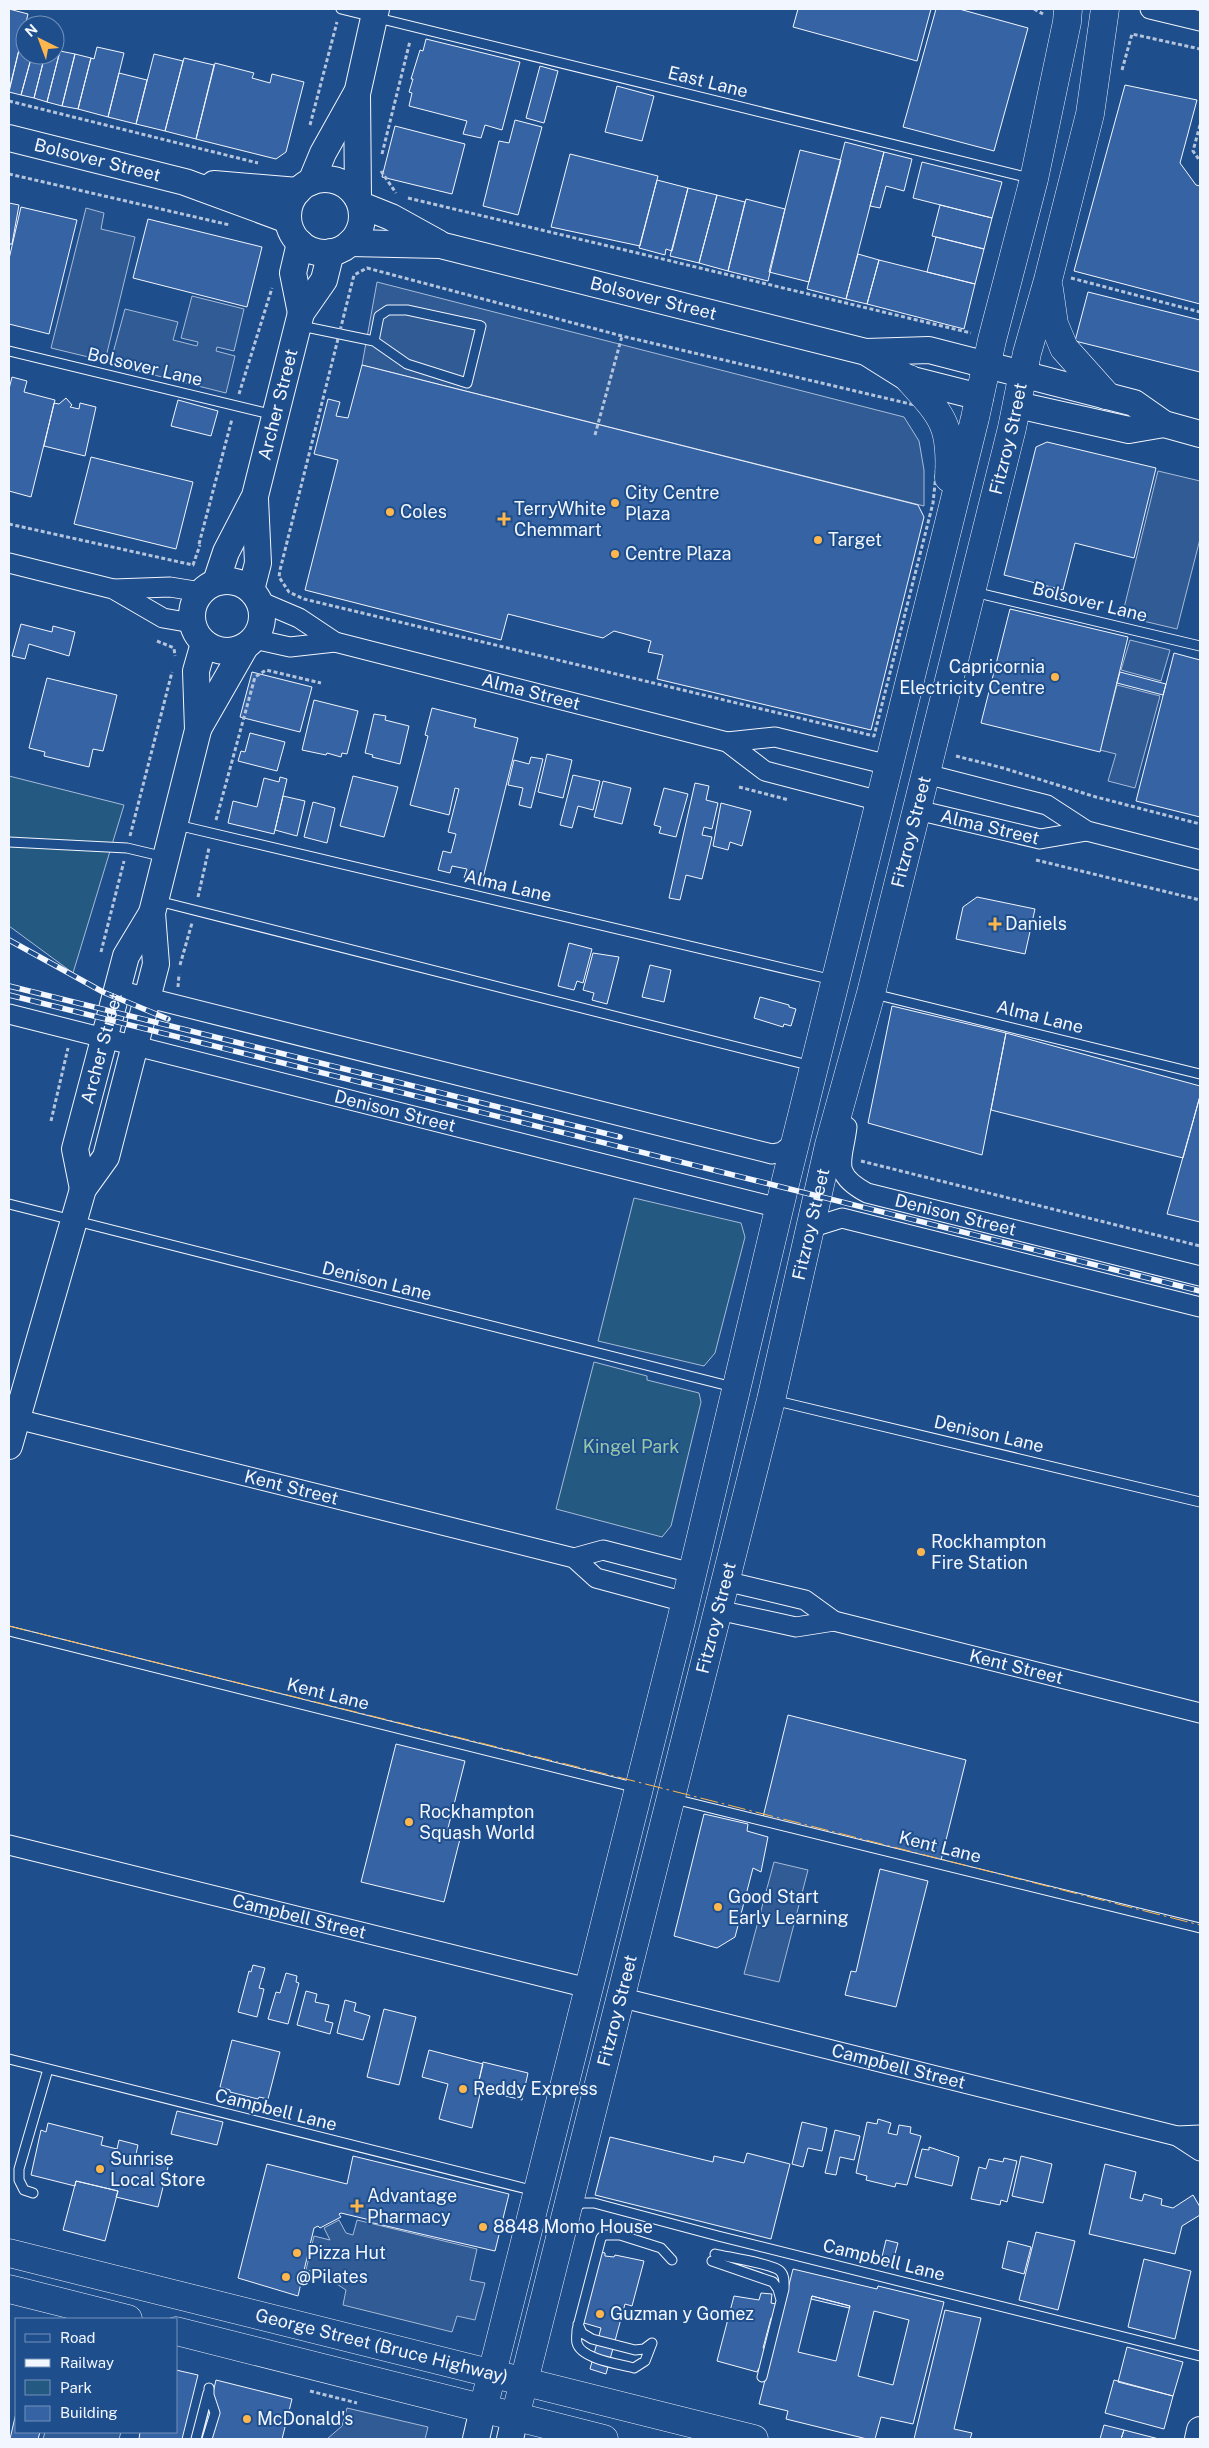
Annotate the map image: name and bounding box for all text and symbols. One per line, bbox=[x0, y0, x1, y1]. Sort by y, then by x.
north arrow bbox=[15, 15, 65, 65]
text: N bbox=[22, 21, 41, 40]
street label: East Lane bbox=[666, 61, 750, 102]
street label: Bolsover Street bbox=[32, 134, 163, 186]
street label: Bolsover Street bbox=[588, 272, 719, 324]
street label: Bolsover Lane bbox=[85, 343, 205, 390]
street label: Archer Street bbox=[253, 347, 302, 462]
street label: Fitzroy Street bbox=[985, 381, 1031, 497]
place label: City Centre Plaza bbox=[625, 482, 719, 524]
marker: City Centre Plaza bbox=[609, 497, 621, 509]
place label: TerryWhite Chemmart bbox=[514, 498, 606, 540]
place label: Coles bbox=[400, 501, 447, 522]
marker: Coles bbox=[384, 506, 396, 518]
marker: TerryWhite Chemmart bbox=[498, 513, 510, 525]
place label: Target bbox=[828, 529, 882, 550]
marker: Target bbox=[812, 534, 824, 546]
place label: Centre Plaza bbox=[625, 543, 731, 564]
marker: Centre Plaza bbox=[609, 548, 621, 560]
street label: Bolsover Lane bbox=[1030, 577, 1150, 626]
place label: Capricornia Electricity Centre bbox=[899, 656, 1045, 698]
street label: Alma Street bbox=[480, 669, 582, 714]
marker: Capricornia Electricity Centre bbox=[1049, 671, 1061, 683]
street label: Fitzroy Street bbox=[887, 774, 935, 890]
street label: Alma Street bbox=[939, 805, 1042, 848]
street label: Alma Lane bbox=[463, 865, 554, 906]
place label: Daniels bbox=[1005, 913, 1067, 934]
marker: Daniels bbox=[989, 918, 1001, 930]
street label: Archer Street bbox=[76, 990, 126, 1106]
street label: Alma Lane bbox=[995, 996, 1086, 1037]
street label: Denison Street bbox=[332, 1085, 458, 1136]
street label: Fitzroy Street bbox=[788, 1166, 833, 1282]
street label: Denison Street bbox=[893, 1189, 1018, 1240]
street label: Denison Lane bbox=[320, 1257, 434, 1304]
street label: Denison Lane bbox=[932, 1411, 1046, 1456]
park label: Kingel Park bbox=[583, 1436, 679, 1457]
street label: Kent Street bbox=[242, 1465, 341, 1509]
place label: Rockhampton Fire Station bbox=[931, 1531, 1046, 1573]
marker: Rockhampton Fire Station bbox=[915, 1546, 927, 1558]
street label: Fitzroy Street bbox=[692, 1560, 740, 1676]
street label: Kent Street bbox=[967, 1644, 1066, 1688]
street label: Kent Lane bbox=[285, 1673, 371, 1714]
place label: Rockhampton Squash World bbox=[419, 1801, 535, 1843]
marker: Rockhampton Squash World bbox=[403, 1816, 415, 1828]
street label: Kent Lane bbox=[897, 1826, 983, 1867]
place label: Good Start Early Learning bbox=[728, 1886, 849, 1928]
street label: Campbell Street bbox=[230, 1890, 369, 1943]
marker: Good Start Early Learning bbox=[712, 1901, 724, 1913]
street label: Fitzroy Street bbox=[593, 1953, 641, 2069]
street label: Campbell Street bbox=[829, 2039, 968, 2093]
place label: Reddy Express bbox=[473, 2078, 598, 2099]
marker: Reddy Express bbox=[457, 2083, 469, 2095]
street label: Campbell Lane bbox=[213, 2084, 339, 2135]
place label: Sunrise Local Store bbox=[110, 2148, 205, 2190]
marker: Sunrise Local Store bbox=[94, 2163, 106, 2175]
place label: Advantage Pharmacy bbox=[367, 2185, 457, 2227]
marker: Advantage Pharmacy bbox=[351, 2200, 363, 2212]
place label: 8848 Momo House bbox=[493, 2216, 653, 2237]
marker: 8848 Momo House bbox=[477, 2221, 489, 2233]
street label: Campbell Lane bbox=[821, 2234, 947, 2285]
place label: Pizza Hut bbox=[307, 2242, 386, 2263]
marker: Pizza Hut bbox=[291, 2247, 303, 2259]
place label: @Pilates bbox=[296, 2266, 368, 2287]
marker: @Pilates bbox=[280, 2271, 292, 2283]
place label: Guzman y Gomez bbox=[610, 2303, 754, 2324]
street label: George Street (Bruce Highway) bbox=[253, 2304, 510, 2387]
marker: Guzman y Gomez bbox=[594, 2308, 606, 2320]
legend bbox=[15, 2318, 178, 2433]
text: Road bbox=[60, 2329, 96, 2346]
text: Railway bbox=[60, 2354, 114, 2371]
text: Park bbox=[60, 2379, 92, 2396]
text: Building bbox=[60, 2404, 118, 2421]
place label: McDonald's bbox=[257, 2408, 353, 2429]
marker: McDonald's bbox=[241, 2413, 253, 2425]

